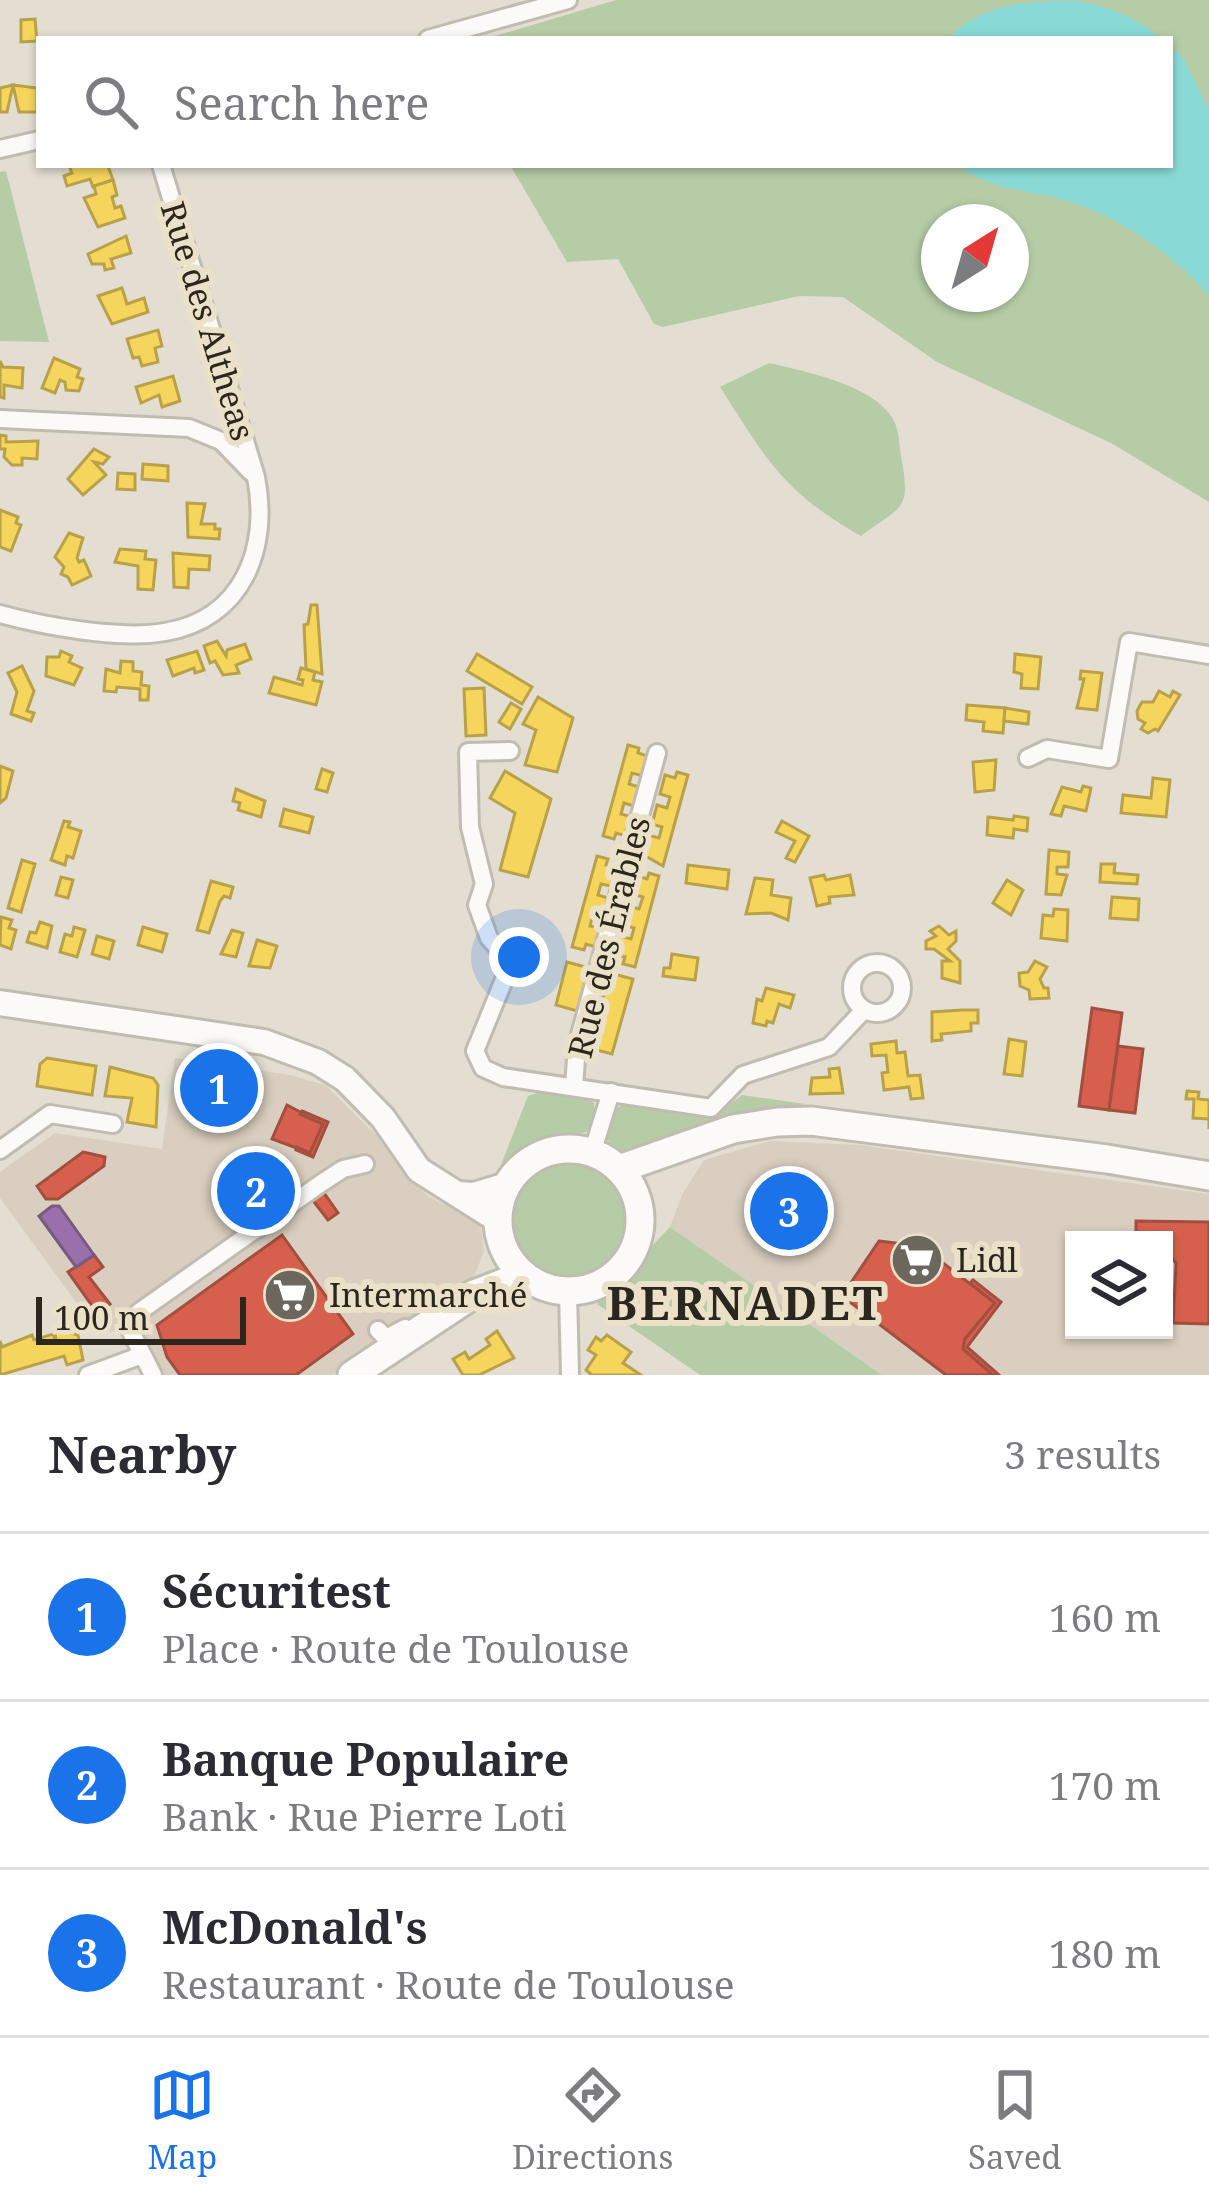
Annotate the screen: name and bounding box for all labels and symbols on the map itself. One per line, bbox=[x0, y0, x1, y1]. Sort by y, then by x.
street label: Rue des Altheas bbox=[151, 196, 266, 446]
north arrow bbox=[921, 204, 1029, 312]
street label: Rue des Érables bbox=[557, 811, 660, 1062]
your location bbox=[489, 927, 549, 987]
pin: 1 bbox=[180, 1043, 258, 1133]
pin: 2 bbox=[217, 1146, 295, 1236]
pin: 3 bbox=[750, 1166, 828, 1256]
supermarket icon: Lidl bbox=[889, 1232, 945, 1288]
place label: Lidl bbox=[956, 1237, 1018, 1282]
supermarket icon: Intermarché bbox=[262, 1267, 318, 1323]
place label: Intermarché bbox=[329, 1272, 527, 1317]
district label: BERNADET bbox=[607, 1272, 885, 1333]
scale bar bbox=[36, 1291, 246, 1344]

